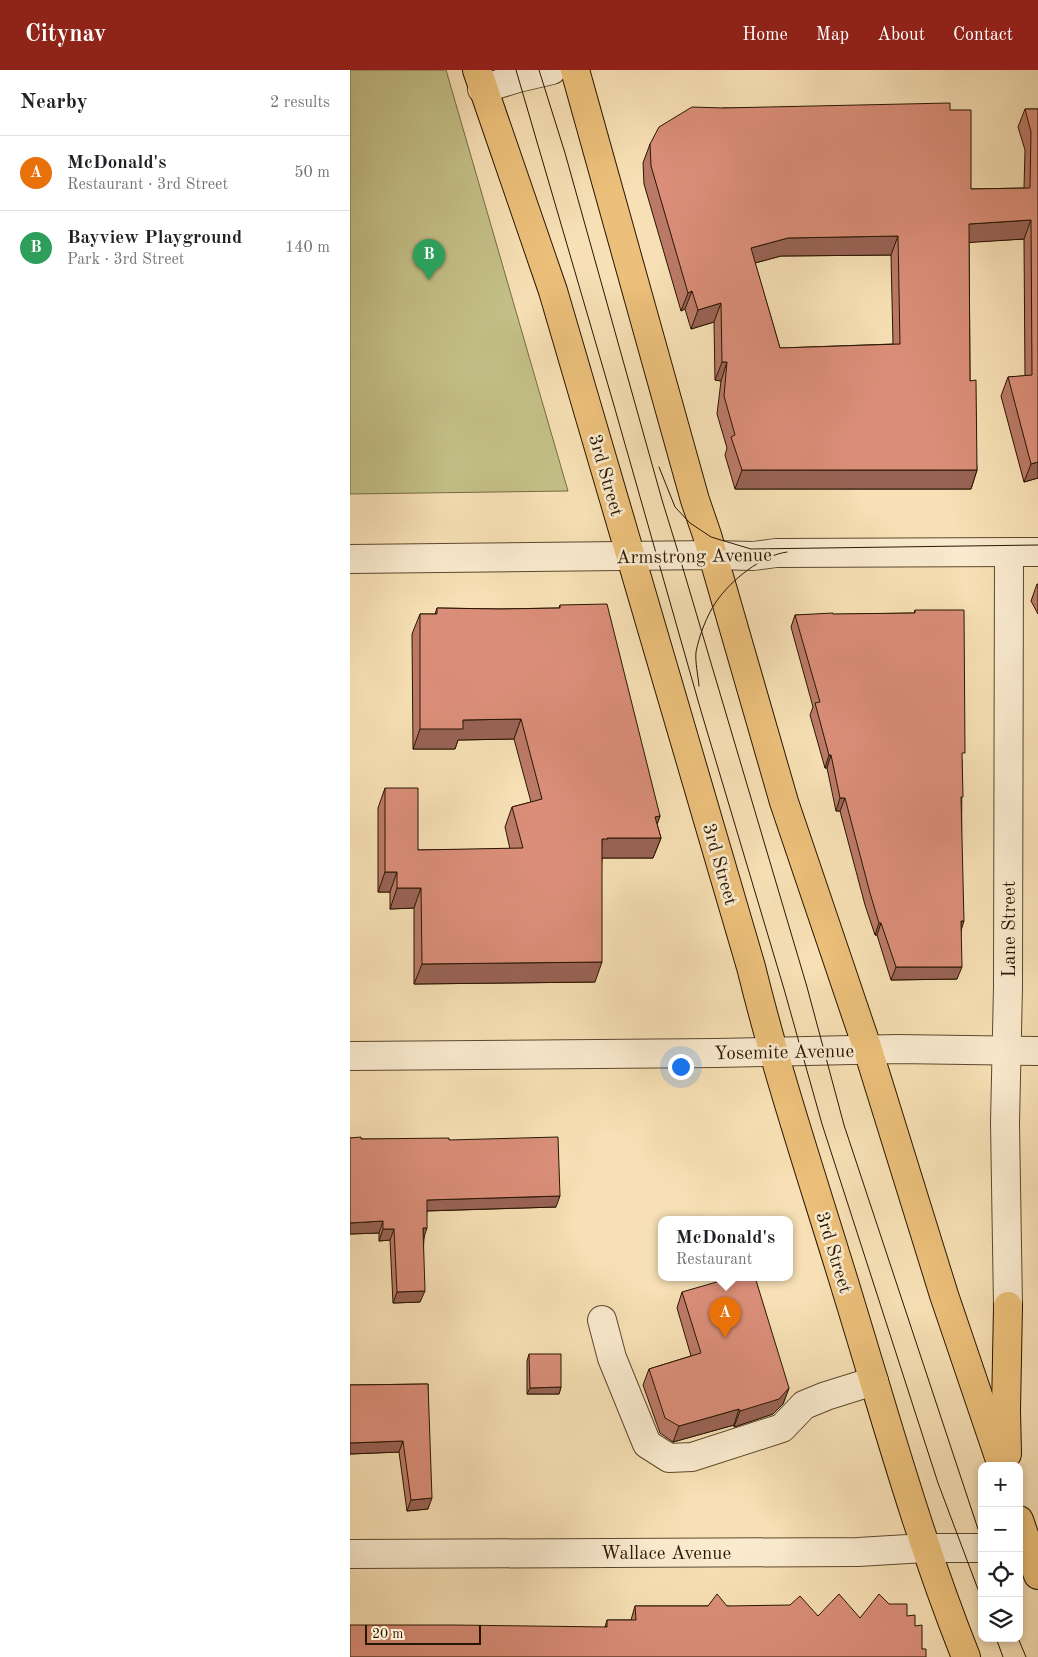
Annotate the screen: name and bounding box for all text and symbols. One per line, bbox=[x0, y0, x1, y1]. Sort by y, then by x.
text: Citynav bbox=[25, 23, 106, 47]
text: Home bbox=[742, 26, 788, 44]
text: Map bbox=[816, 26, 849, 44]
text: About bbox=[877, 26, 925, 44]
text: Contact bbox=[953, 26, 1013, 44]
text: Nearby bbox=[20, 92, 88, 113]
text: 2 results bbox=[270, 95, 330, 111]
text: McDonald's bbox=[67, 154, 166, 173]
text: A bbox=[30, 165, 42, 181]
text: 50 m bbox=[294, 165, 330, 181]
text: Restaurant · 3rd Street bbox=[67, 177, 228, 193]
text: Bayview Playground bbox=[67, 229, 242, 248]
pin: B bbox=[413, 239, 445, 280]
text: B bbox=[30, 240, 42, 256]
text: 140 m bbox=[285, 240, 330, 256]
text: Park · 3rd Street bbox=[67, 252, 184, 268]
street label: 3rd Street bbox=[584, 433, 625, 519]
street label: Armstrong Avenue bbox=[616, 547, 772, 568]
street label: 3rd Street bbox=[698, 822, 739, 908]
street label: Lane Street bbox=[1001, 881, 1020, 977]
street label: Yosemite Avenue bbox=[714, 1043, 854, 1064]
your location bbox=[668, 1054, 694, 1080]
street label: 3rd Street bbox=[811, 1210, 854, 1296]
popup bbox=[658, 1216, 793, 1281]
text: McDonald's bbox=[676, 1229, 775, 1248]
text: Restaurant bbox=[676, 1252, 752, 1268]
pin: A bbox=[709, 1297, 741, 1338]
map controls bbox=[978, 1462, 1023, 1642]
button: + bbox=[978, 1462, 1023, 1507]
button: − bbox=[978, 1507, 1023, 1552]
street label: Wallace Avenue bbox=[601, 1545, 731, 1564]
button: locate bbox=[978, 1552, 1023, 1597]
button: layers bbox=[978, 1597, 1023, 1642]
scale bar bbox=[365, 1622, 481, 1645]
text: 20 m bbox=[372, 1627, 403, 1641]

